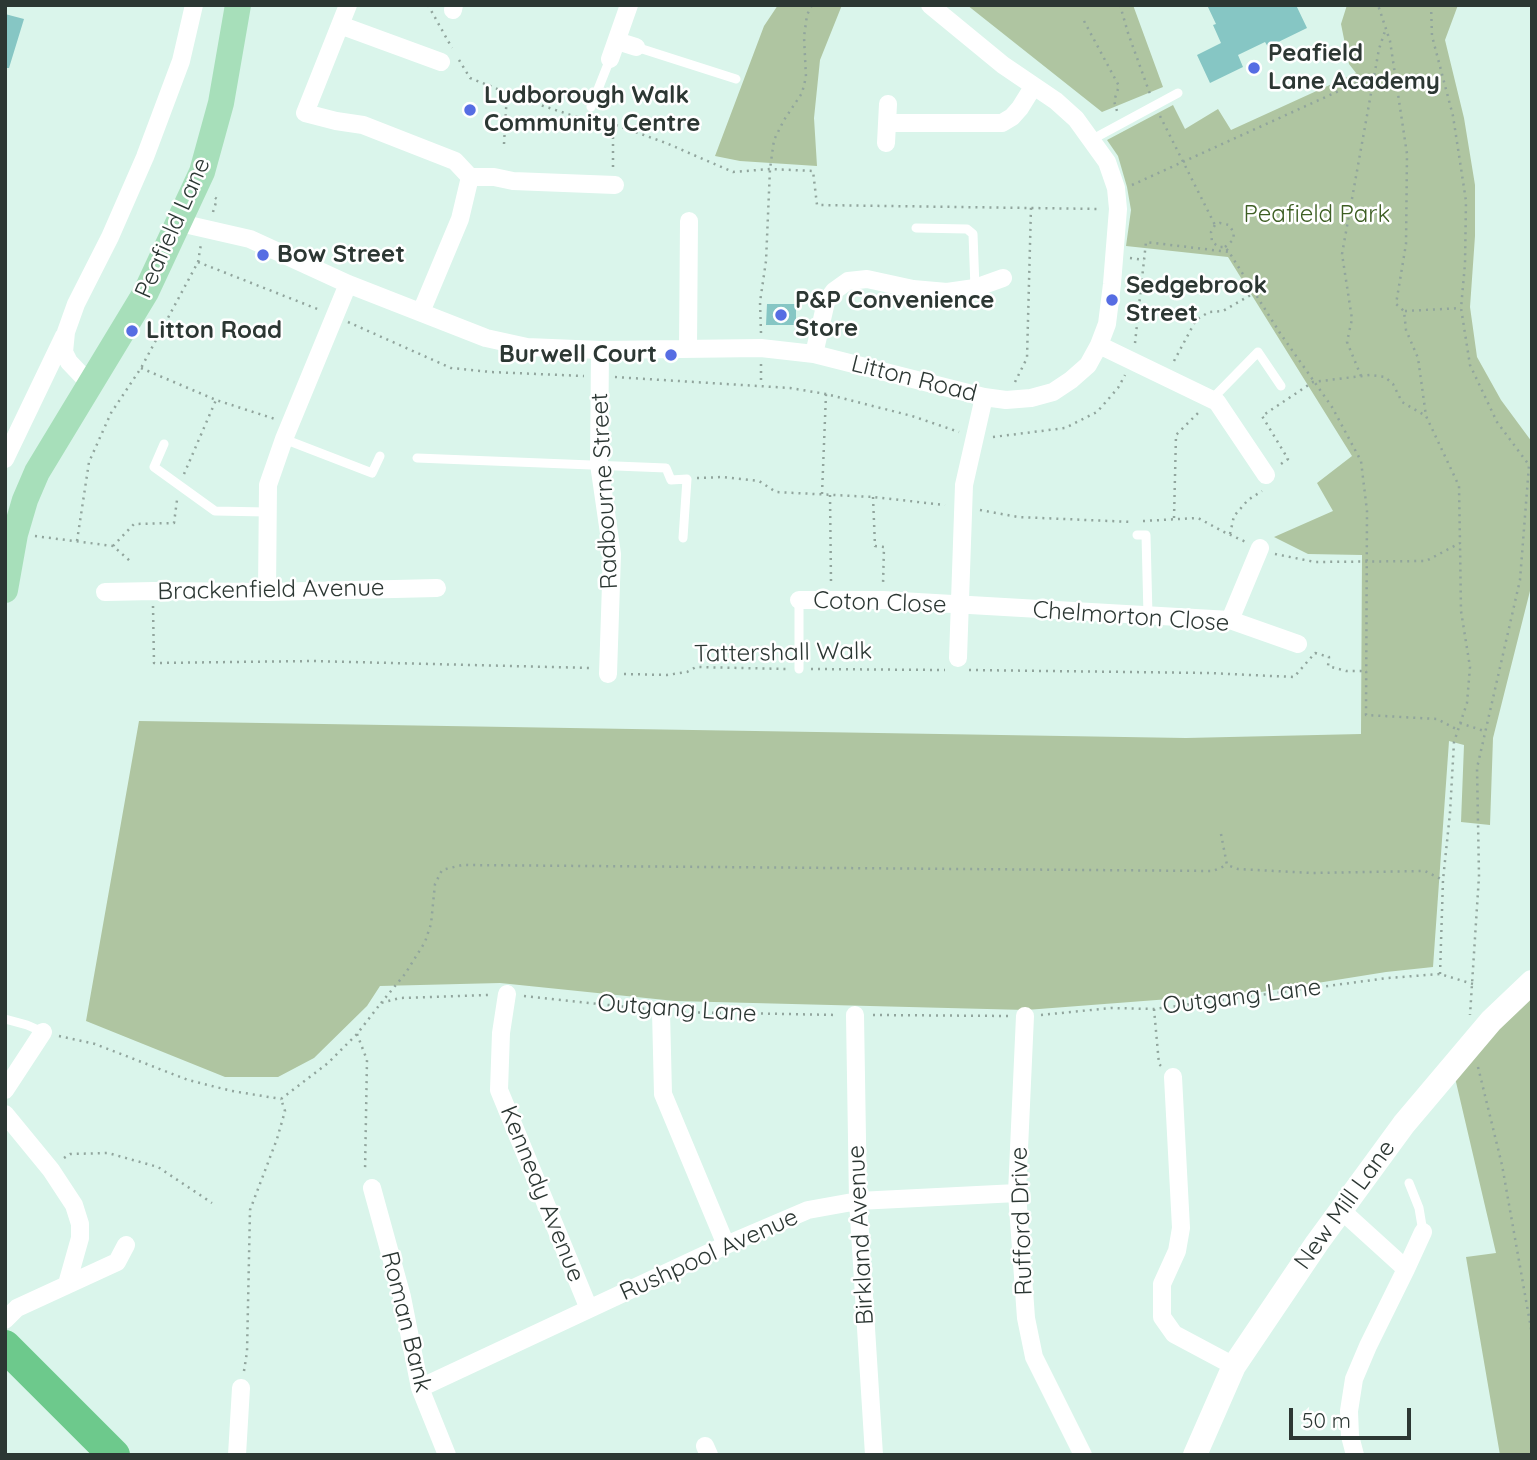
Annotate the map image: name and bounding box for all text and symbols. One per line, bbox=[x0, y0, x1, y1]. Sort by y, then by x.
place label: Peafield Lane Academy bbox=[1268, 40, 1440, 96]
marker: Peafield Lane Academy bbox=[1246, 60, 1262, 76]
place label: Ludborough Walk Community Centre bbox=[484, 82, 700, 138]
marker: Ludborough Walk Community Centre bbox=[462, 102, 478, 118]
street label: Peafield Lane bbox=[129, 153, 217, 303]
park label: Peafield Park bbox=[1244, 201, 1390, 229]
place label: Bow Street bbox=[277, 241, 405, 269]
marker: Bow Street bbox=[255, 247, 271, 263]
place label: Sedgebrook Street bbox=[1126, 272, 1267, 328]
place label: P&P Convenience Store bbox=[795, 287, 994, 343]
marker: Sedgebrook Street bbox=[1104, 292, 1120, 308]
marker: P&P Convenience Store bbox=[773, 307, 789, 323]
place label: Litton Road bbox=[146, 317, 282, 345]
marker: Litton Road bbox=[124, 323, 140, 339]
place label: Burwell Court bbox=[499, 341, 657, 369]
marker: Burwell Court bbox=[663, 347, 679, 363]
street label: Litton Road bbox=[848, 349, 980, 409]
street label: Radbourne Street bbox=[585, 392, 625, 590]
street label: Brackenfield Avenue bbox=[157, 574, 385, 606]
street label: Coton Close bbox=[813, 586, 947, 620]
street label: Chelmorton Close bbox=[1032, 596, 1230, 638]
street label: Tattershall Walk bbox=[694, 637, 872, 669]
street label: Outgang Lane bbox=[1161, 973, 1323, 1021]
street label: Outgang Lane bbox=[596, 989, 758, 1029]
street label: Kennedy Avenue bbox=[494, 1102, 590, 1286]
street label: New Mill Lane bbox=[1288, 1135, 1402, 1275]
street label: Birkland Avenue bbox=[842, 1144, 880, 1326]
street label: Rufford Drive bbox=[1005, 1146, 1039, 1296]
street label: Rushpool Avenue bbox=[615, 1203, 803, 1307]
street label: Roman Bank bbox=[375, 1249, 437, 1395]
scale bar bbox=[1292, 1394, 1414, 1438]
text: 50 m bbox=[1302, 1407, 1351, 1433]

